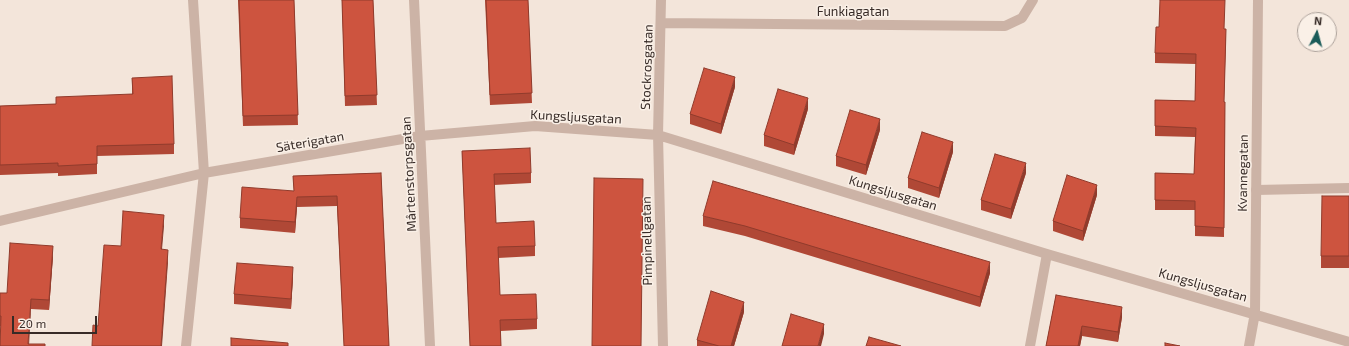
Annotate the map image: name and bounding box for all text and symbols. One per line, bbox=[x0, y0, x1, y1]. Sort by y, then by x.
street label: Funkiagatan bbox=[817, 4, 889, 20]
north arrow bbox=[1297, 12, 1337, 52]
text: N bbox=[1314, 14, 1323, 27]
street label: Stockrosgatan bbox=[638, 24, 656, 110]
street label: Kungsljusgatan bbox=[530, 107, 622, 127]
street label: Mårtenstorpsgatan bbox=[398, 116, 420, 232]
street label: Säterigatan bbox=[275, 128, 345, 156]
street label: Kvannegatan bbox=[1235, 134, 1251, 212]
street label: Kungsljusgatan bbox=[847, 172, 939, 214]
street label: Pimpinellgatan bbox=[638, 196, 656, 286]
street label: Kungsljusgatan bbox=[1157, 265, 1249, 305]
scale bar bbox=[14, 308, 99, 334]
text: 20 m bbox=[19, 316, 46, 330]

